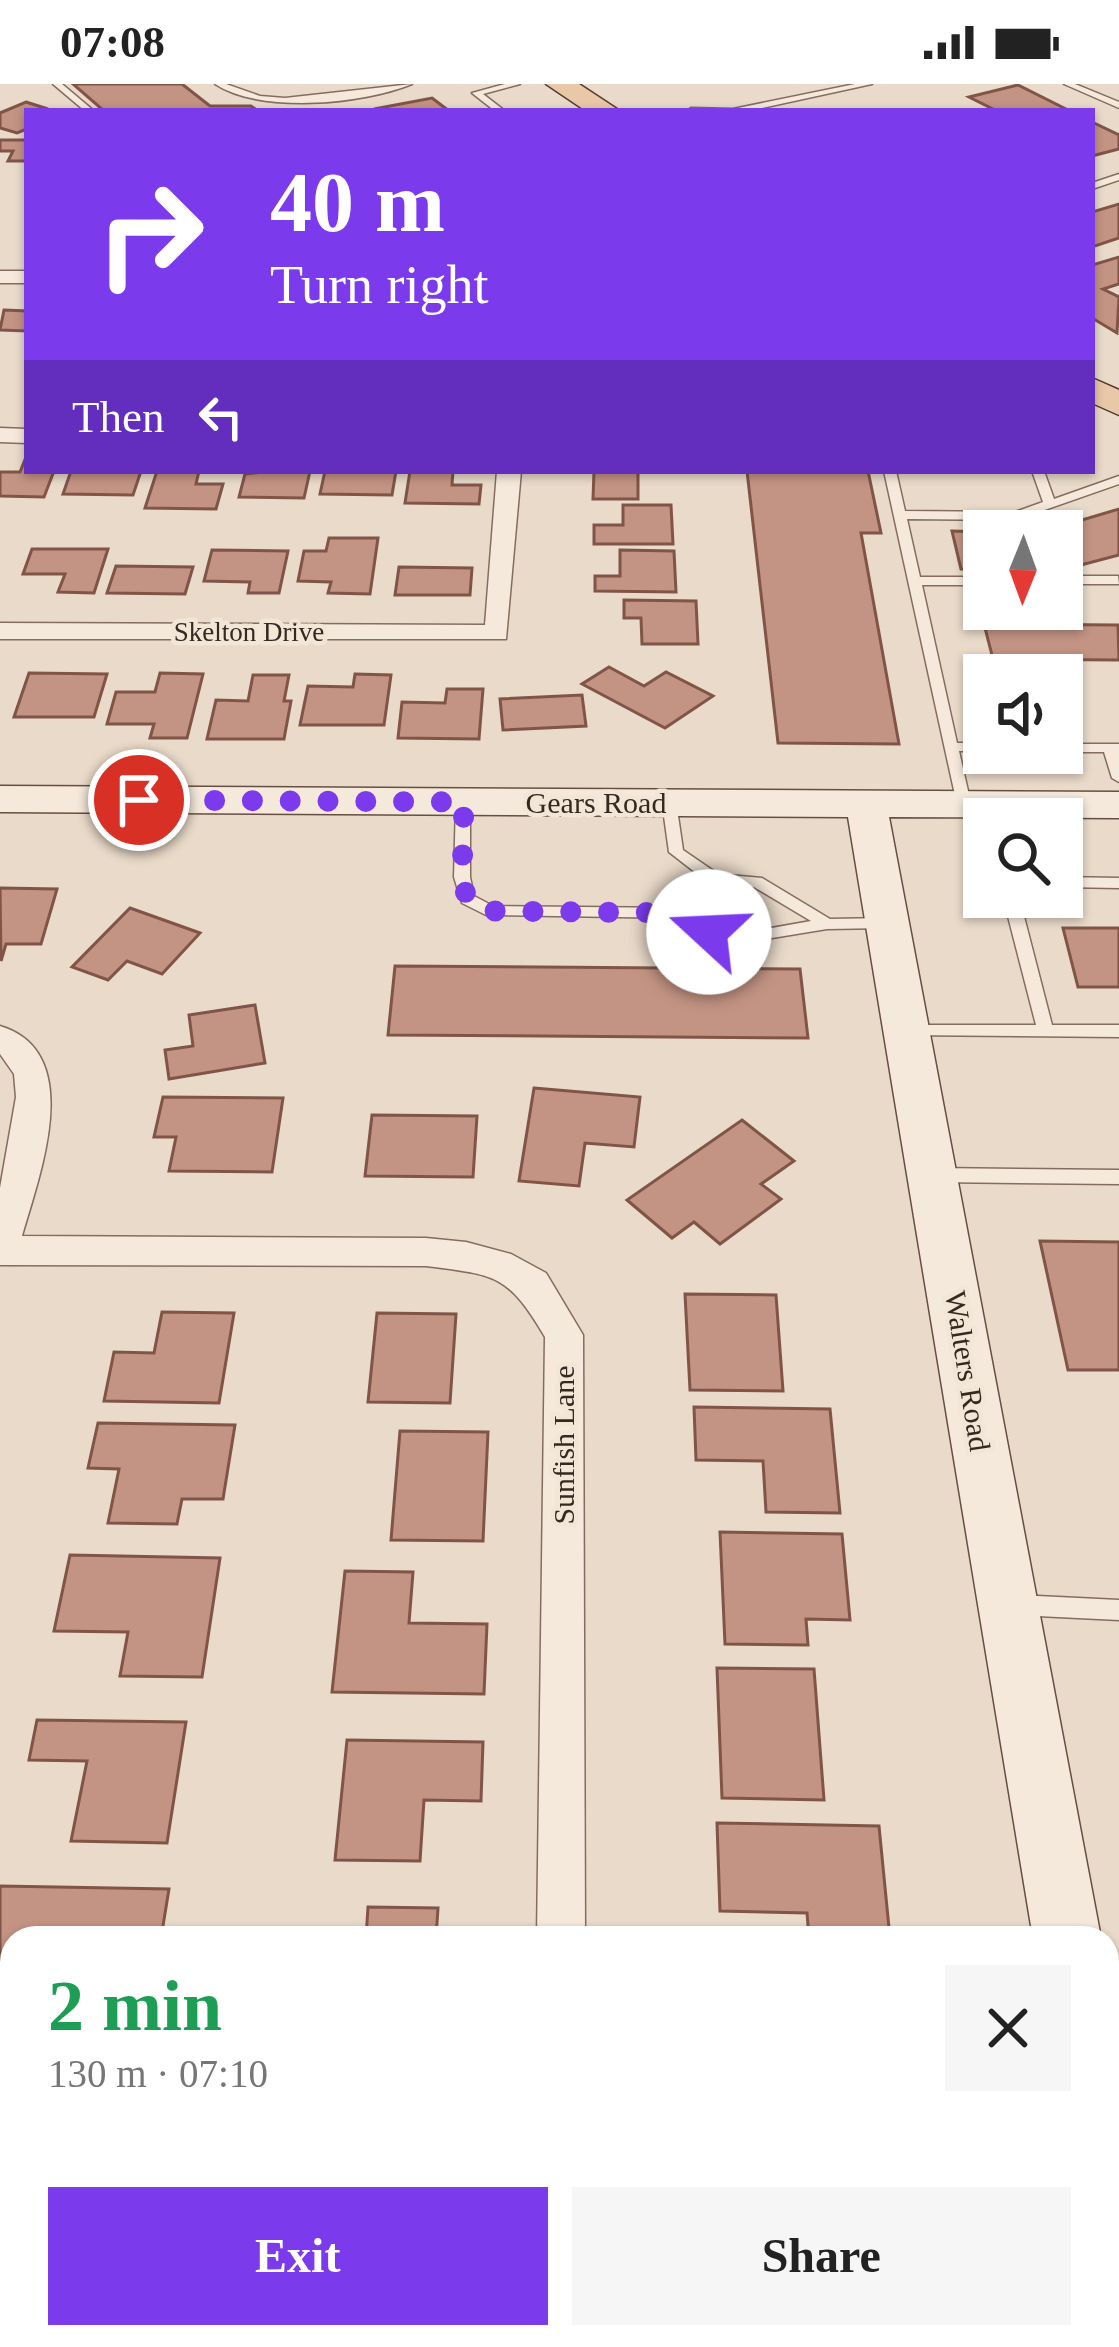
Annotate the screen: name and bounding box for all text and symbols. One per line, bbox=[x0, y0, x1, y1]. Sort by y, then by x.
text: 07:08 bbox=[60, 17, 165, 67]
icon: right bbox=[72, 156, 228, 312]
text: 40 m bbox=[270, 156, 445, 249]
text: Turn right bbox=[270, 255, 489, 315]
icon: left bbox=[188, 384, 254, 450]
text: Then bbox=[72, 392, 164, 442]
north arrow bbox=[963, 510, 1083, 630]
map controls bbox=[963, 510, 1083, 918]
street label: Skelton Drive bbox=[174, 617, 324, 647]
button: sound bbox=[963, 654, 1083, 774]
pin bbox=[88, 749, 190, 851]
icon: arrive bbox=[106, 767, 172, 833]
street label: Gears Road bbox=[526, 786, 666, 819]
button: search bbox=[963, 798, 1083, 918]
position arrow bbox=[646, 869, 772, 995]
street label: Walters Road bbox=[939, 1289, 997, 1453]
street label: Sunfish Lane bbox=[547, 1365, 580, 1525]
button: close bbox=[945, 1965, 1071, 2091]
text: 2 min bbox=[48, 1966, 222, 2046]
text: 130 m · 07:10 bbox=[48, 2052, 268, 2095]
button: Exit bbox=[48, 2187, 548, 2325]
button: Share bbox=[572, 2187, 1071, 2325]

